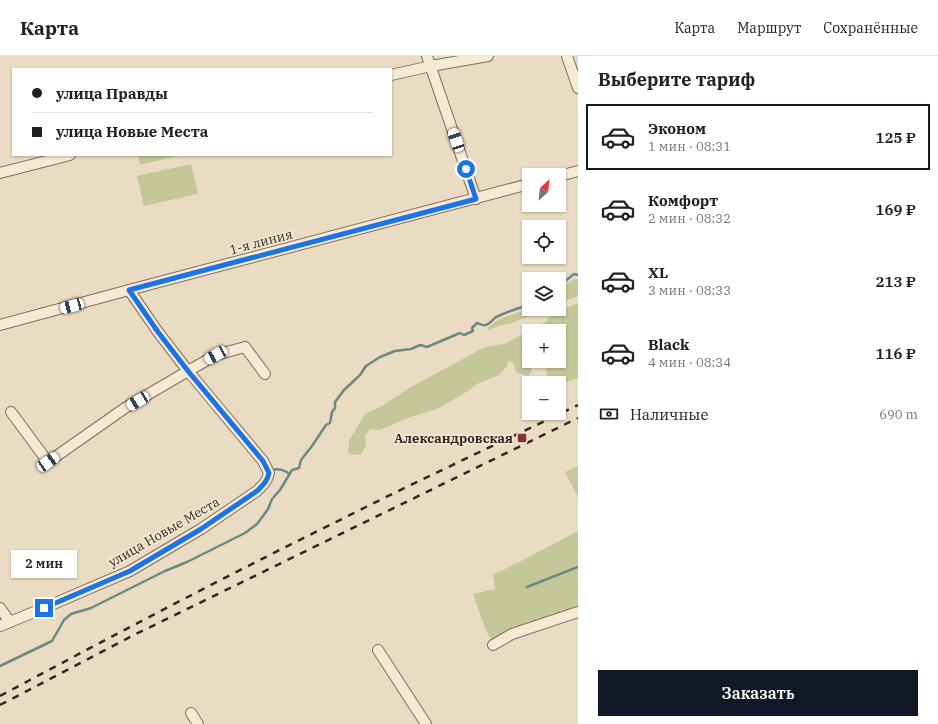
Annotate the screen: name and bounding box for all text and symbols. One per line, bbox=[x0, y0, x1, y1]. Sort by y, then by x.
text: Карта bbox=[20, 16, 79, 40]
text: Карта bbox=[674, 19, 715, 37]
text: Маршрут bbox=[737, 19, 801, 37]
text: Сохранённые bbox=[823, 19, 918, 37]
text: Выберите тариф bbox=[598, 68, 755, 91]
text: улица Правды bbox=[56, 84, 168, 103]
icon: car bbox=[600, 119, 636, 155]
text: Эконом bbox=[648, 119, 706, 138]
text: улица Новые Места bbox=[56, 122, 208, 141]
car bbox=[446, 127, 466, 153]
text: 125 ₽ bbox=[876, 128, 916, 147]
text: 1 мин · 08:31 bbox=[648, 138, 731, 155]
route start bbox=[457, 160, 475, 178]
north arrow bbox=[522, 168, 566, 212]
map controls bbox=[522, 168, 566, 420]
icon: car bbox=[600, 191, 636, 227]
text: Комфорт bbox=[648, 191, 718, 210]
text: 169 ₽ bbox=[876, 200, 916, 219]
text: 2 мин · 08:32 bbox=[648, 210, 731, 227]
button: locate bbox=[522, 220, 566, 264]
street label: 1-я линия bbox=[228, 225, 294, 259]
icon: car bbox=[600, 263, 636, 299]
text: XL bbox=[648, 263, 668, 282]
button: layers bbox=[522, 272, 566, 316]
text: 213 ₽ bbox=[876, 272, 916, 291]
text: 3 мин · 08:33 bbox=[648, 282, 731, 299]
car bbox=[59, 297, 85, 315]
button: + bbox=[522, 324, 566, 368]
icon: car bbox=[600, 335, 636, 371]
text: Black bbox=[648, 335, 689, 354]
car bbox=[203, 344, 229, 366]
text: 116 ₽ bbox=[876, 344, 916, 363]
text: 4 мин · 08:34 bbox=[648, 354, 731, 371]
button: − bbox=[522, 376, 566, 420]
car bbox=[125, 390, 151, 412]
icon: cash bbox=[598, 403, 620, 425]
text: Наличные bbox=[630, 405, 708, 424]
text: 690 m bbox=[879, 406, 918, 423]
place label: Александровская bbox=[394, 430, 513, 447]
marker: Александровская bbox=[516, 432, 528, 444]
car bbox=[35, 450, 61, 474]
street label: улица Новые Места bbox=[105, 493, 223, 571]
callout: 2 мин bbox=[11, 550, 77, 578]
text: 2 мин bbox=[25, 555, 63, 572]
route end bbox=[35, 599, 53, 617]
button: Заказать bbox=[598, 670, 918, 716]

